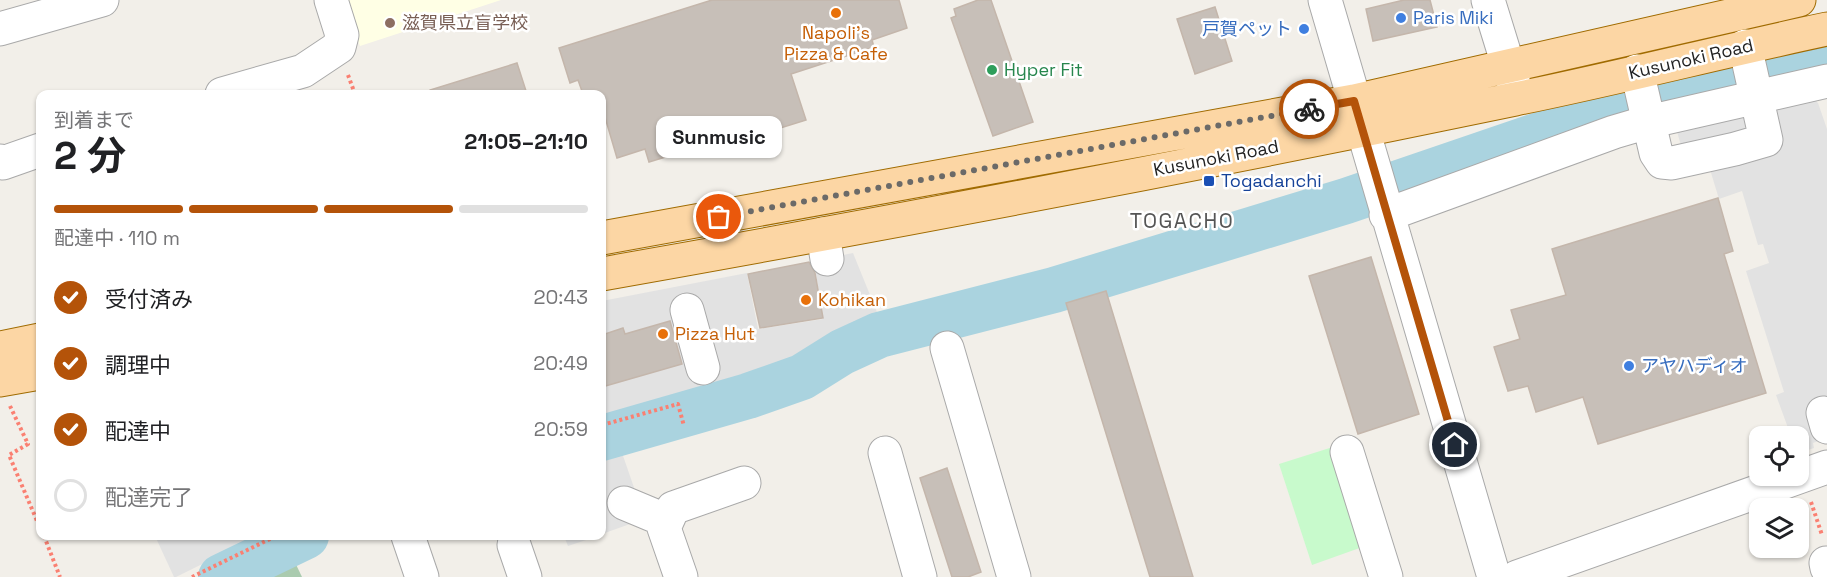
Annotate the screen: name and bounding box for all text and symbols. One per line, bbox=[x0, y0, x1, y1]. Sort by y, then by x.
marker: Napoli's Pizza & Cafe bbox=[829, 6, 843, 20]
place label: Paris Miki bbox=[1413, 6, 1493, 29]
place label: 滋賀県立盲学校 bbox=[402, 11, 528, 34]
marker: Paris Miki bbox=[1394, 11, 1408, 25]
marker: 滋賀県立盲学校 bbox=[383, 16, 397, 30]
place label: 戸賀ペット bbox=[1202, 17, 1292, 40]
place label: Napoli's Pizza & Cafe bbox=[784, 21, 888, 65]
marker: 戸賀ペット bbox=[1297, 22, 1311, 36]
street label: Kusunoki Road bbox=[1626, 33, 1756, 84]
place label: Hyper Fit bbox=[1004, 58, 1083, 81]
marker: Hyper Fit bbox=[985, 63, 999, 77]
courier bbox=[1279, 79, 1339, 139]
icon: bike bbox=[1293, 93, 1326, 126]
text: 到着まで bbox=[54, 107, 134, 133]
callout: Sunmusic bbox=[656, 115, 782, 157]
text: Sunmusic bbox=[672, 124, 766, 150]
text: 21:05–21:10 bbox=[464, 127, 588, 155]
text: 2 分 bbox=[54, 131, 126, 180]
street label: Kusunoki Road bbox=[1151, 134, 1281, 181]
place label: Togadanchi bbox=[1221, 169, 1322, 192]
marker: Togadanchi bbox=[1202, 174, 1216, 188]
pin bbox=[693, 191, 744, 242]
icon: bag bbox=[702, 200, 735, 233]
district label: TOGACHO bbox=[1130, 207, 1234, 234]
text: 配達中 · 110 m bbox=[54, 225, 180, 251]
icon: check bbox=[54, 281, 87, 314]
text: 20:43 bbox=[533, 284, 588, 310]
text: 受付済み bbox=[105, 285, 193, 313]
place label: Kohikan bbox=[818, 288, 886, 311]
marker: Kohikan bbox=[799, 293, 813, 307]
place label: Pizza Hut bbox=[675, 322, 755, 345]
marker: Pizza Hut bbox=[656, 327, 670, 341]
icon: check bbox=[54, 347, 87, 380]
text: 20:49 bbox=[533, 350, 588, 376]
text: 調理中 bbox=[105, 351, 171, 379]
place label: アヤハディオ bbox=[1641, 354, 1747, 377]
marker: アヤハディオ bbox=[1622, 359, 1636, 373]
icon: check bbox=[54, 413, 87, 446]
text: 20:59 bbox=[534, 416, 588, 442]
text: 配達中 bbox=[105, 417, 171, 445]
pin bbox=[1429, 419, 1480, 470]
map controls bbox=[1749, 426, 1809, 558]
button: locate bbox=[1749, 426, 1809, 486]
icon: home bbox=[1438, 428, 1471, 461]
text: 配達完了 bbox=[105, 483, 193, 511]
button: layers bbox=[1749, 498, 1809, 558]

